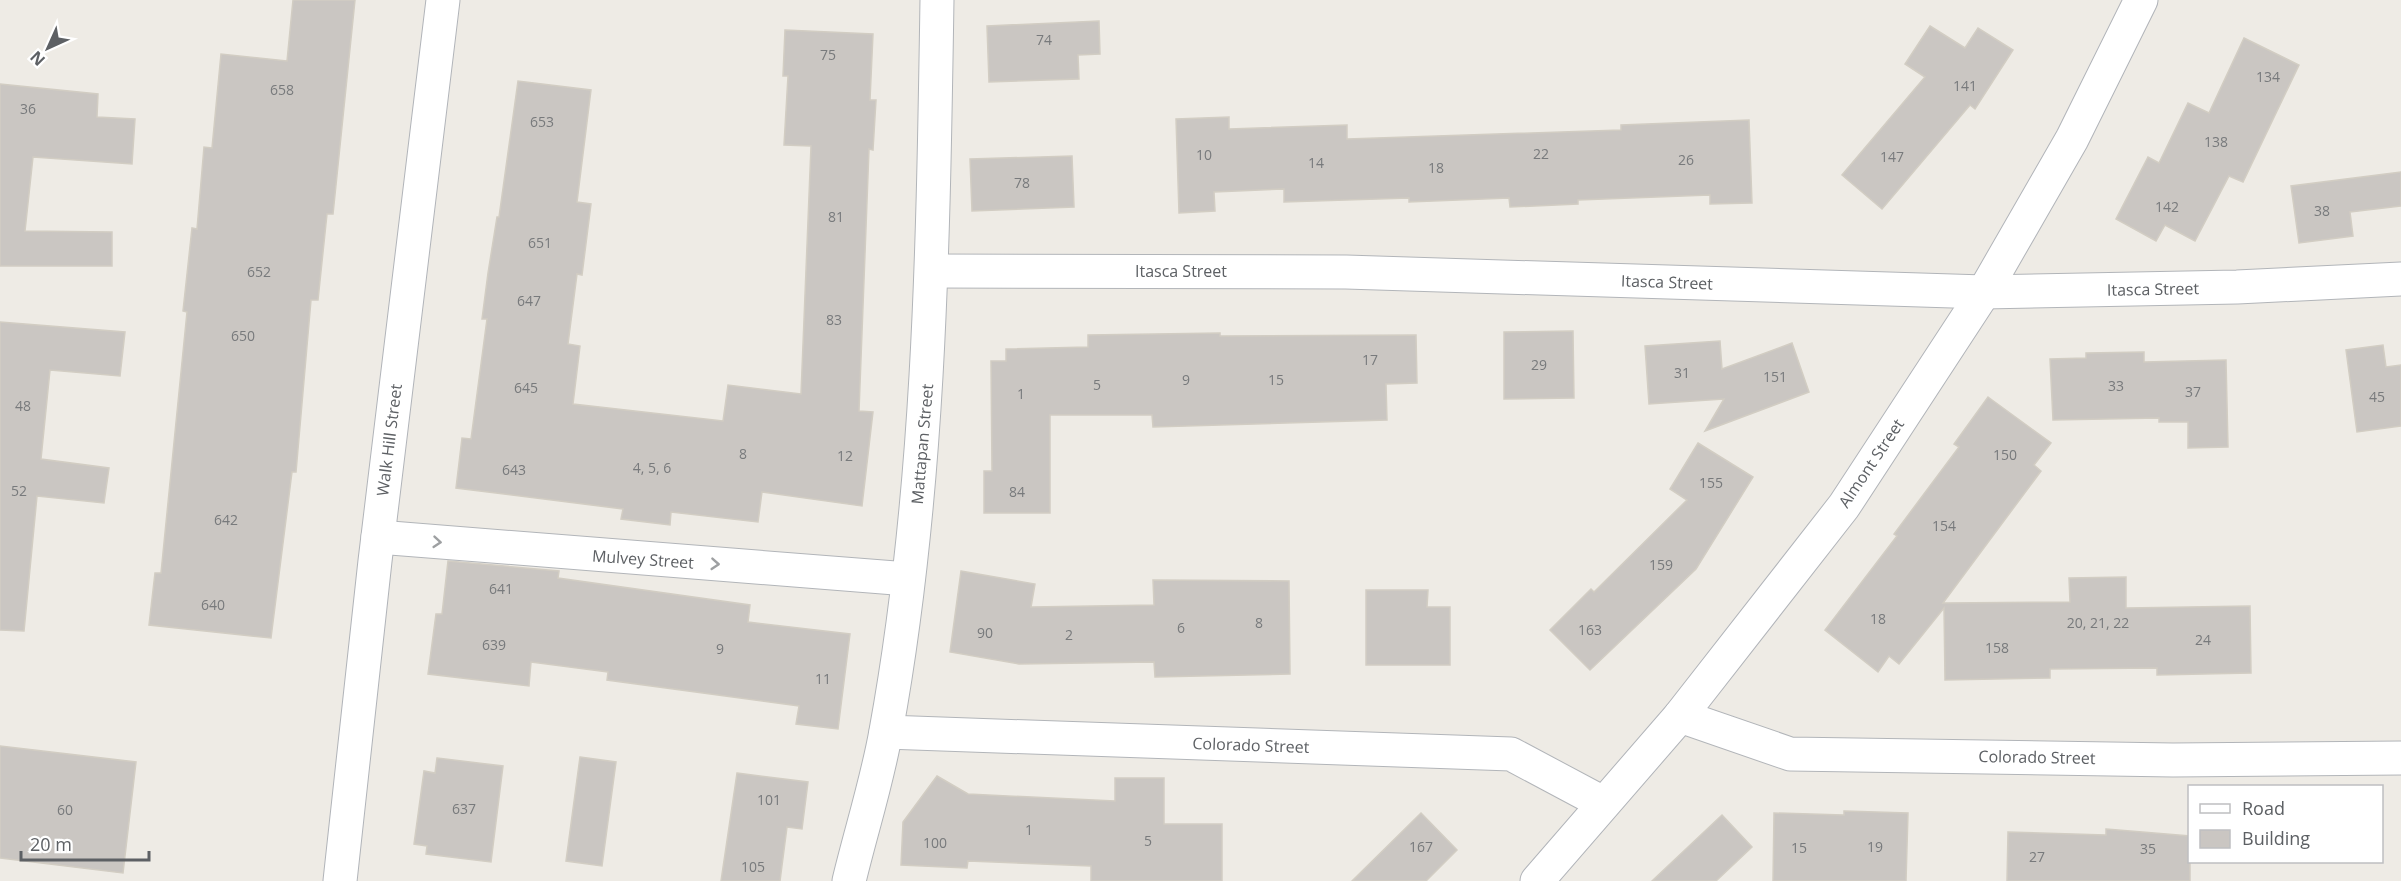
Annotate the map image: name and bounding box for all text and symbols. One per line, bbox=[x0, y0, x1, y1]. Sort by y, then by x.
north arrow bbox=[18, 18, 78, 78]
house number: 74 bbox=[1036, 30, 1052, 49]
house number: 75 bbox=[820, 45, 836, 64]
text: N bbox=[25, 46, 50, 71]
house number: 134 bbox=[2256, 67, 2280, 86]
house number: 141 bbox=[1953, 76, 1977, 95]
house number: 658 bbox=[270, 80, 294, 99]
house number: 36 bbox=[20, 99, 36, 118]
house number: 653 bbox=[530, 112, 554, 131]
house number: 138 bbox=[2204, 132, 2228, 151]
house number: 22 bbox=[1533, 144, 1549, 163]
house number: 10 bbox=[1196, 145, 1212, 164]
house number: 147 bbox=[1880, 147, 1904, 166]
house number: 26 bbox=[1678, 150, 1694, 169]
house number: 14 bbox=[1308, 153, 1324, 172]
house number: 18 bbox=[1428, 158, 1444, 177]
house number: 78 bbox=[1014, 173, 1030, 192]
house number: 142 bbox=[2155, 197, 2179, 216]
house number: 38 bbox=[2314, 201, 2330, 220]
house number: 81 bbox=[828, 207, 844, 226]
house number: 651 bbox=[528, 233, 552, 252]
street label: Itasca Street bbox=[1135, 260, 1227, 282]
house number: 652 bbox=[247, 262, 271, 281]
street label: Itasca Street bbox=[1621, 269, 1714, 295]
street label: Itasca Street bbox=[2107, 277, 2200, 301]
house number: 647 bbox=[517, 291, 541, 310]
house number: 83 bbox=[826, 310, 842, 329]
house number: 650 bbox=[231, 326, 255, 345]
house number: 17 bbox=[1362, 350, 1378, 369]
house number: 29 bbox=[1531, 355, 1547, 374]
house number: 31 bbox=[1674, 363, 1690, 382]
house number: 151 bbox=[1763, 367, 1787, 386]
house number: 9 bbox=[1182, 370, 1190, 389]
house number: 15 bbox=[1268, 370, 1284, 389]
house number: 5 bbox=[1093, 375, 1101, 394]
house number: 33 bbox=[2108, 376, 2124, 395]
house number: 645 bbox=[514, 378, 538, 397]
street label: Walk Hill Street bbox=[371, 382, 407, 497]
house number: 37 bbox=[2185, 382, 2201, 401]
street label: Mattapan Street bbox=[906, 383, 938, 505]
house number: 1 bbox=[1017, 384, 1025, 403]
house number: 45 bbox=[2369, 387, 2385, 406]
house number: 48 bbox=[15, 396, 31, 415]
street label: Almont Street bbox=[1833, 414, 1909, 512]
house number: 8 bbox=[739, 444, 747, 463]
house number: 150 bbox=[1993, 445, 2017, 464]
house number: 12 bbox=[837, 446, 853, 465]
house number: 4, 5, 6 bbox=[633, 458, 671, 477]
house number: 643 bbox=[502, 460, 526, 479]
house number: 155 bbox=[1699, 473, 1723, 492]
house number: 52 bbox=[11, 481, 27, 500]
house number: 84 bbox=[1009, 482, 1025, 501]
house number: 642 bbox=[214, 510, 238, 529]
house number: 154 bbox=[1932, 516, 1956, 535]
one-way arrow bbox=[432, 535, 441, 548]
street label: Mulvey Street bbox=[591, 544, 695, 574]
house number: 159 bbox=[1649, 555, 1673, 574]
one-way arrow bbox=[710, 557, 719, 570]
house number: 641 bbox=[489, 579, 513, 598]
house number: 640 bbox=[201, 595, 225, 614]
house number: 18 bbox=[1870, 609, 1886, 628]
house number: 8 bbox=[1255, 613, 1263, 632]
house number: 20, 21, 22 bbox=[2067, 613, 2129, 632]
house number: 6 bbox=[1177, 618, 1185, 637]
house number: 163 bbox=[1578, 620, 1602, 639]
house number: 90 bbox=[977, 623, 993, 642]
house number: 2 bbox=[1065, 625, 1073, 644]
house number: 24 bbox=[2195, 630, 2211, 649]
house number: 639 bbox=[482, 635, 506, 654]
house number: 158 bbox=[1985, 638, 2009, 657]
house number: 9 bbox=[716, 639, 724, 658]
house number: 11 bbox=[815, 669, 831, 688]
street label: Colorado Street bbox=[1192, 732, 1310, 758]
street label: Colorado Street bbox=[1978, 745, 2096, 769]
legend bbox=[2188, 785, 2383, 863]
house number: 101 bbox=[757, 790, 781, 809]
text: Road bbox=[2242, 796, 2285, 820]
house number: 637 bbox=[452, 799, 476, 818]
house number: 60 bbox=[57, 800, 73, 819]
house number: 1 bbox=[1025, 820, 1033, 839]
scale bar bbox=[21, 824, 148, 862]
text: Building bbox=[2242, 826, 2310, 850]
house number: 5 bbox=[1144, 831, 1152, 850]
text: 20 m bbox=[30, 832, 72, 856]
house number: 100 bbox=[923, 833, 947, 852]
house number: 167 bbox=[1409, 837, 1433, 856]
house number: 19 bbox=[1867, 837, 1883, 856]
house number: 15 bbox=[1791, 838, 1807, 857]
house number: 35 bbox=[2140, 839, 2156, 858]
house number: 27 bbox=[2029, 847, 2045, 866]
house number: 105 bbox=[741, 857, 765, 876]

